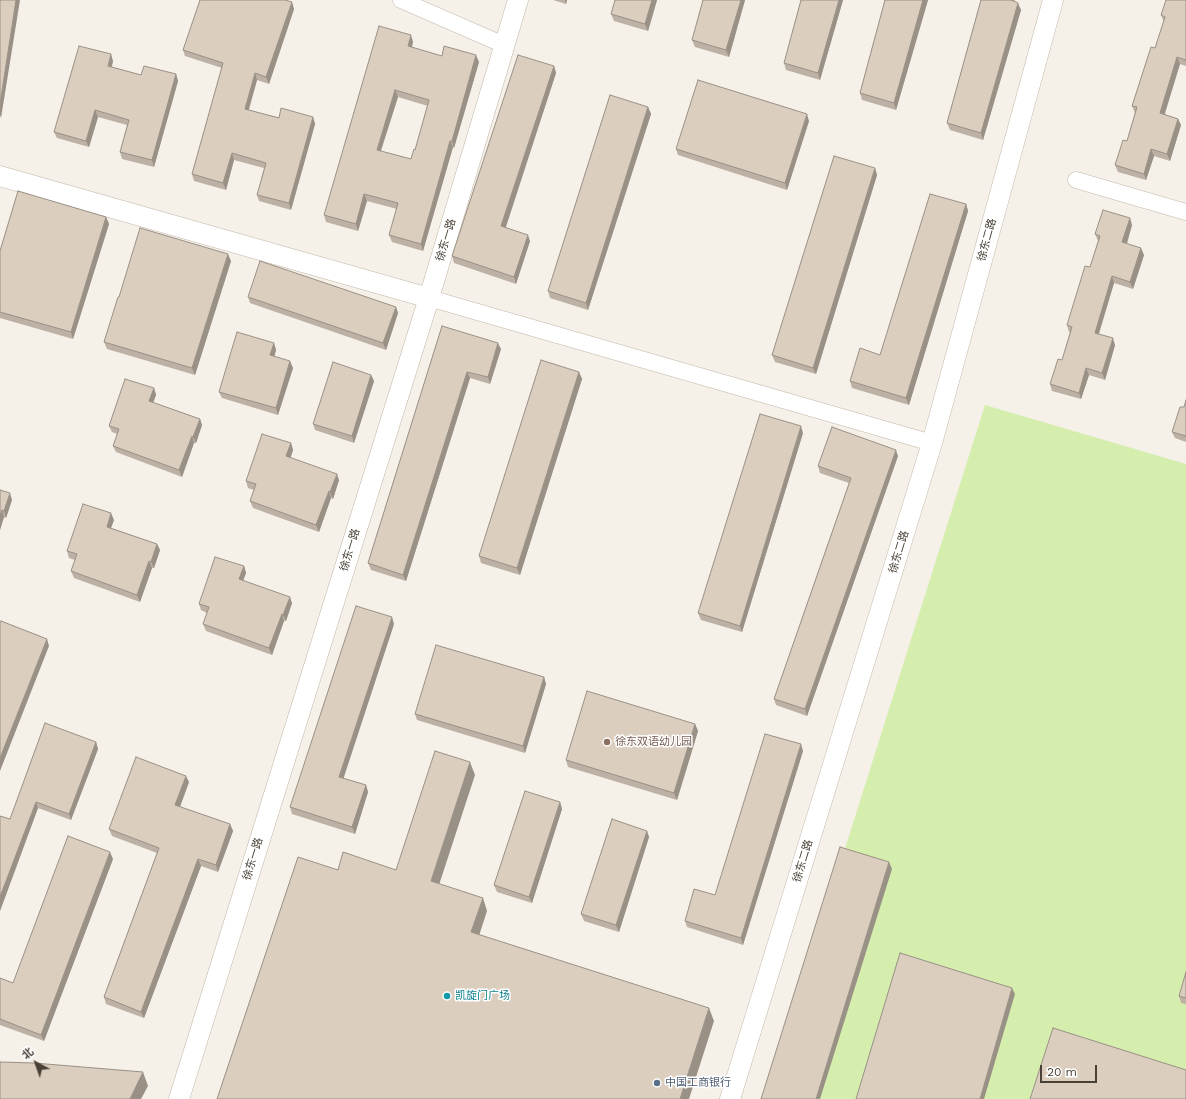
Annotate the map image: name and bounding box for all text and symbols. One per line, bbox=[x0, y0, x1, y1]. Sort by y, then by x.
street label: 徐东一路 bbox=[433, 217, 459, 263]
street label: 徐东二路 bbox=[975, 217, 999, 263]
street label: 徐东一路 bbox=[337, 527, 363, 573]
street label: 徐东二路 bbox=[886, 529, 912, 575]
place label: 徐东双语幼儿园 bbox=[615, 735, 692, 749]
marker: 徐东双语幼儿园 bbox=[602, 737, 612, 747]
street label: 徐东一路 bbox=[240, 836, 266, 882]
street label: 徐东二路 bbox=[790, 838, 816, 884]
place label: 凯旋门广场 bbox=[455, 989, 510, 1003]
marker: 凯旋门广场 bbox=[442, 991, 452, 1001]
north arrow bbox=[16, 1043, 56, 1083]
text: 北 bbox=[19, 1045, 36, 1062]
scale bar bbox=[1042, 1057, 1099, 1083]
text: 20 m bbox=[1047, 1065, 1077, 1079]
place label: 中国工商银行 bbox=[665, 1076, 731, 1090]
marker: 中国工商银行 bbox=[652, 1078, 662, 1088]

